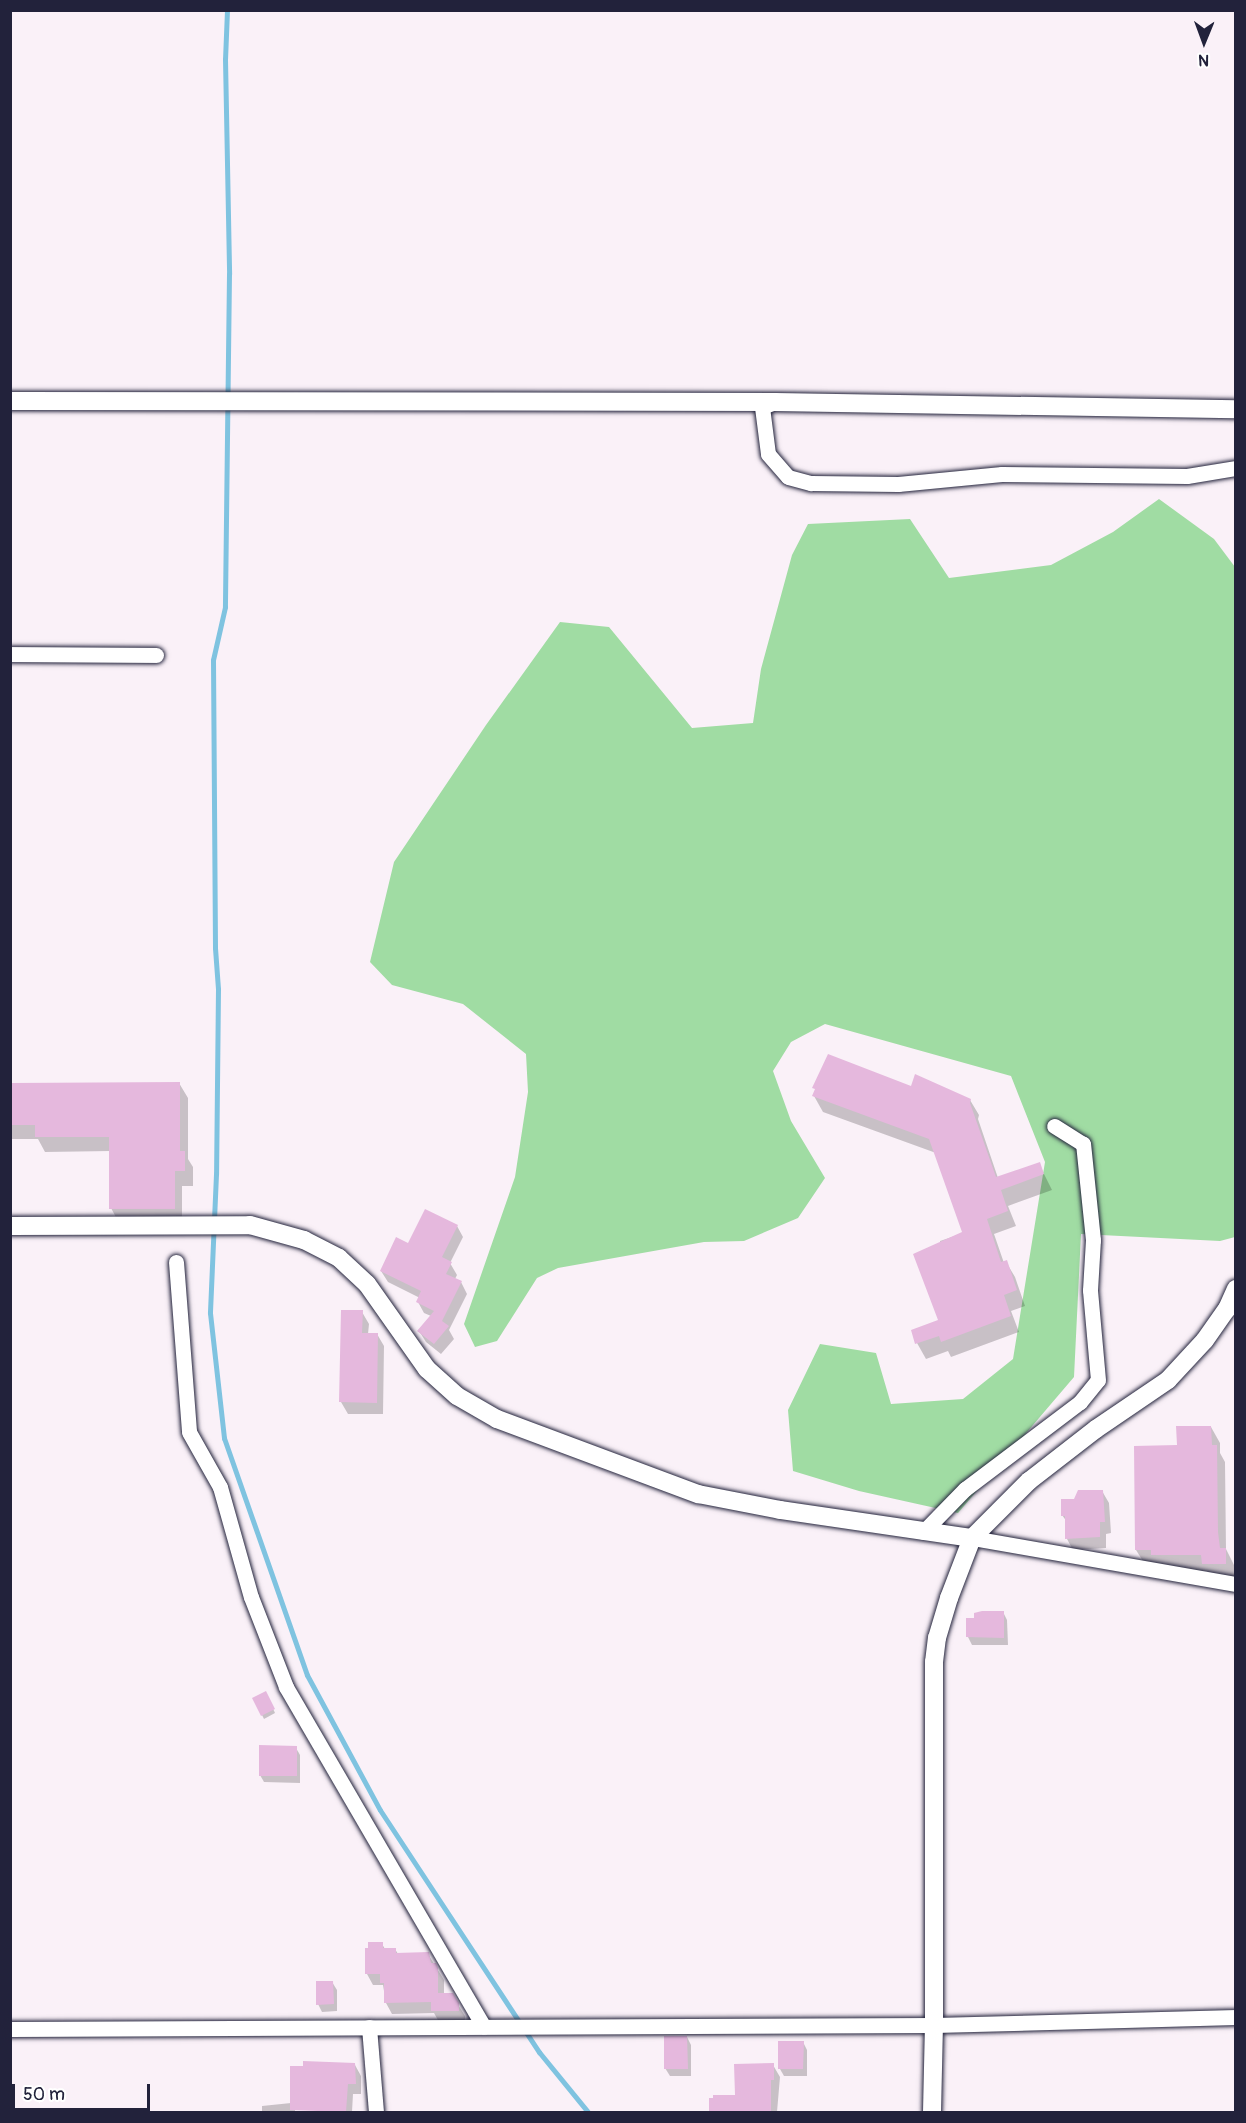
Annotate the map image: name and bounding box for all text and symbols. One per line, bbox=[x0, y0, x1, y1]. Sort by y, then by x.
north arrow bbox=[1174, 12, 1234, 72]
text: N bbox=[1198, 50, 1209, 70]
scale bar bbox=[15, 2072, 153, 2110]
text: 50 m bbox=[23, 2083, 65, 2106]

